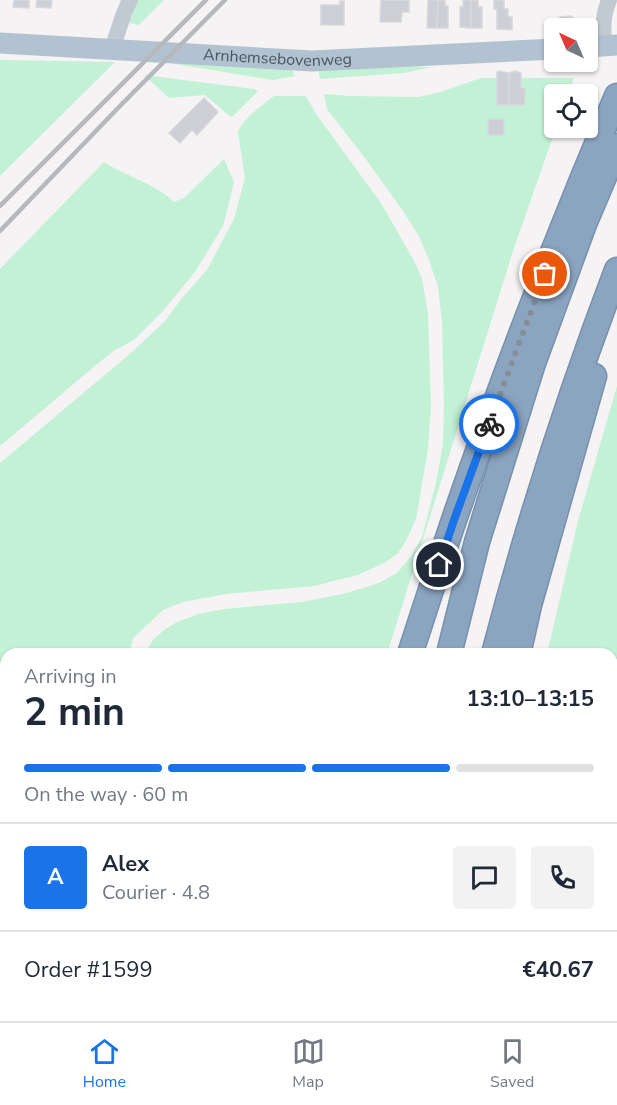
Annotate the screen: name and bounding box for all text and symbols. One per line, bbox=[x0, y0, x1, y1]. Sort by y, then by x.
north arrow bbox=[544, 18, 598, 72]
map controls bbox=[544, 18, 598, 138]
street label: Arnhemsebovenweg bbox=[203, 44, 352, 72]
button: locate bbox=[544, 84, 598, 138]
pin bbox=[519, 248, 570, 299]
icon: bag bbox=[528, 257, 561, 290]
courier bbox=[459, 394, 519, 454]
icon: bike bbox=[473, 408, 506, 441]
pin bbox=[413, 539, 464, 590]
icon: home bbox=[422, 548, 455, 581]
text: Arriving in bbox=[24, 663, 117, 690]
text: 13:10–13:15 bbox=[466, 684, 594, 714]
text: 2 min bbox=[24, 686, 125, 739]
text: On the way · 60 m bbox=[24, 781, 188, 808]
button: chat bbox=[453, 846, 516, 909]
button: phone bbox=[531, 846, 594, 909]
text: Alex bbox=[102, 849, 149, 879]
text: A bbox=[47, 862, 64, 892]
text: Courier · 4.8 bbox=[102, 879, 210, 906]
text: Order #1599 bbox=[24, 955, 153, 985]
text: €40.67 bbox=[523, 955, 594, 985]
tab: Home bbox=[83, 1035, 126, 1093]
tab: Map bbox=[292, 1035, 325, 1093]
tab: Saved bbox=[490, 1035, 534, 1093]

